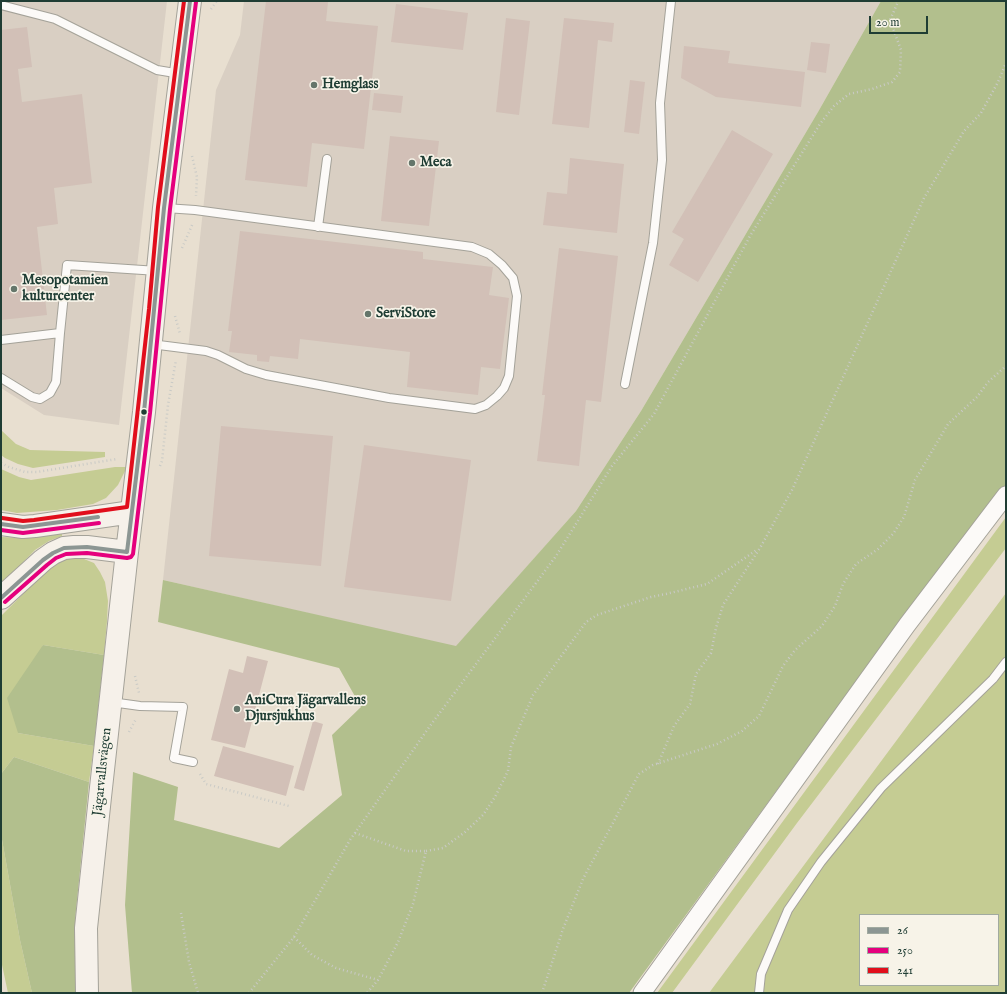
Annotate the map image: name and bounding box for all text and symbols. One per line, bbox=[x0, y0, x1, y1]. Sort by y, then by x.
scale bar bbox=[871, 8, 930, 34]
text: 20 m bbox=[876, 15, 899, 30]
place label: Hemglass bbox=[322, 77, 378, 93]
marker: Hemglass bbox=[309, 80, 319, 90]
place label: Meca bbox=[420, 155, 452, 171]
marker: Meca bbox=[407, 158, 417, 168]
place label: Mesopotamien kulturcenter bbox=[22, 273, 108, 306]
marker: Mesopotamien kulturcenter bbox=[9, 284, 19, 294]
place label: ServiStore bbox=[376, 306, 436, 322]
marker: ServiStore bbox=[363, 309, 373, 319]
unlabelled marker bbox=[139, 407, 149, 417]
place label: AniCura Jägarvallens Djursjukhus bbox=[245, 693, 366, 726]
marker: AniCura Jägarvallens Djursjukhus bbox=[232, 704, 242, 714]
street label: Jägarvallsvägen bbox=[90, 727, 116, 817]
legend bbox=[859, 914, 999, 986]
text: 26 bbox=[897, 923, 908, 938]
text: 250 bbox=[897, 943, 913, 958]
text: 241 bbox=[897, 963, 913, 978]

